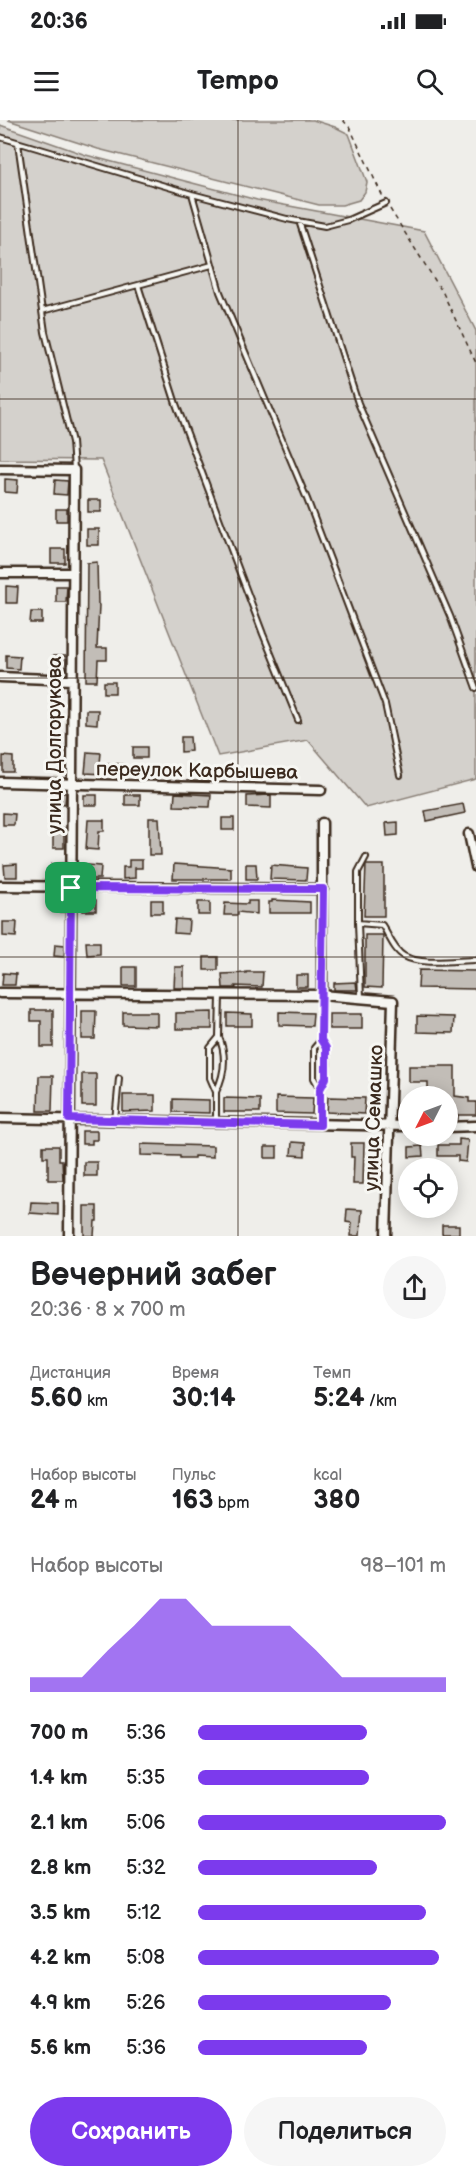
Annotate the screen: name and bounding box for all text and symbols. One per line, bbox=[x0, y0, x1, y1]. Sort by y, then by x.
text: 20:36 bbox=[30, 8, 88, 35]
icon: menu bbox=[30, 65, 63, 98]
text: Tempo bbox=[197, 65, 279, 97]
icon: search bbox=[413, 65, 446, 98]
street label: улица Долгорукова bbox=[43, 656, 67, 834]
street label: переулок Карбышева bbox=[96, 757, 299, 785]
pin bbox=[45, 862, 96, 913]
icon: arrive bbox=[54, 871, 87, 904]
street label: улица Семашко bbox=[359, 1044, 389, 1192]
north arrow bbox=[398, 1086, 458, 1146]
map controls bbox=[398, 1086, 458, 1218]
button: locate bbox=[398, 1158, 458, 1218]
text: Вечерний забег bbox=[30, 1255, 277, 1295]
button: share bbox=[383, 1256, 446, 1319]
text: 20:36 · 8 × 700 m bbox=[30, 1298, 186, 1322]
text: Дистанция bbox=[30, 1364, 111, 1383]
text: Время bbox=[172, 1364, 219, 1383]
text: Темп bbox=[313, 1364, 351, 1383]
text: 5.60 bbox=[30, 1383, 83, 1414]
text: 30:14 bbox=[172, 1383, 236, 1414]
text: 5:24 bbox=[313, 1383, 364, 1414]
text: km bbox=[83, 1392, 108, 1411]
text: /km bbox=[364, 1392, 397, 1411]
text: Набор высоты bbox=[30, 1466, 137, 1485]
text: Пульс bbox=[172, 1466, 216, 1485]
text: kcal bbox=[313, 1466, 342, 1485]
text: 24 bbox=[30, 1485, 60, 1516]
text: 163 bbox=[172, 1485, 214, 1516]
text: 380 bbox=[313, 1485, 360, 1516]
text: m bbox=[60, 1494, 77, 1513]
text: bpm bbox=[214, 1494, 249, 1513]
text: Набор высоты bbox=[30, 1554, 163, 1578]
text: 98–101 m bbox=[360, 1554, 446, 1578]
text: 700 m bbox=[30, 1721, 88, 1745]
text: 5:36 bbox=[126, 1721, 166, 1745]
text: 1.4 km bbox=[30, 1766, 88, 1790]
text: 5:35 bbox=[126, 1766, 165, 1790]
text: 2.1 km bbox=[30, 1811, 88, 1835]
text: 5:06 bbox=[126, 1811, 165, 1835]
text: 2.8 km bbox=[30, 1856, 91, 1880]
text: 5:32 bbox=[126, 1856, 166, 1880]
text: 3.5 km bbox=[30, 1901, 91, 1925]
text: 5:12 bbox=[126, 1901, 161, 1925]
text: 4.2 km bbox=[30, 1946, 91, 1970]
text: 5:08 bbox=[126, 1946, 165, 1970]
text: 4.9 km bbox=[30, 1991, 91, 2015]
text: 5:26 bbox=[126, 1991, 166, 2015]
text: 5.6 km bbox=[30, 2036, 91, 2060]
text: 5:36 bbox=[126, 2036, 166, 2060]
button: Сохранить bbox=[30, 2097, 232, 2166]
button: Поделиться bbox=[244, 2097, 446, 2166]

